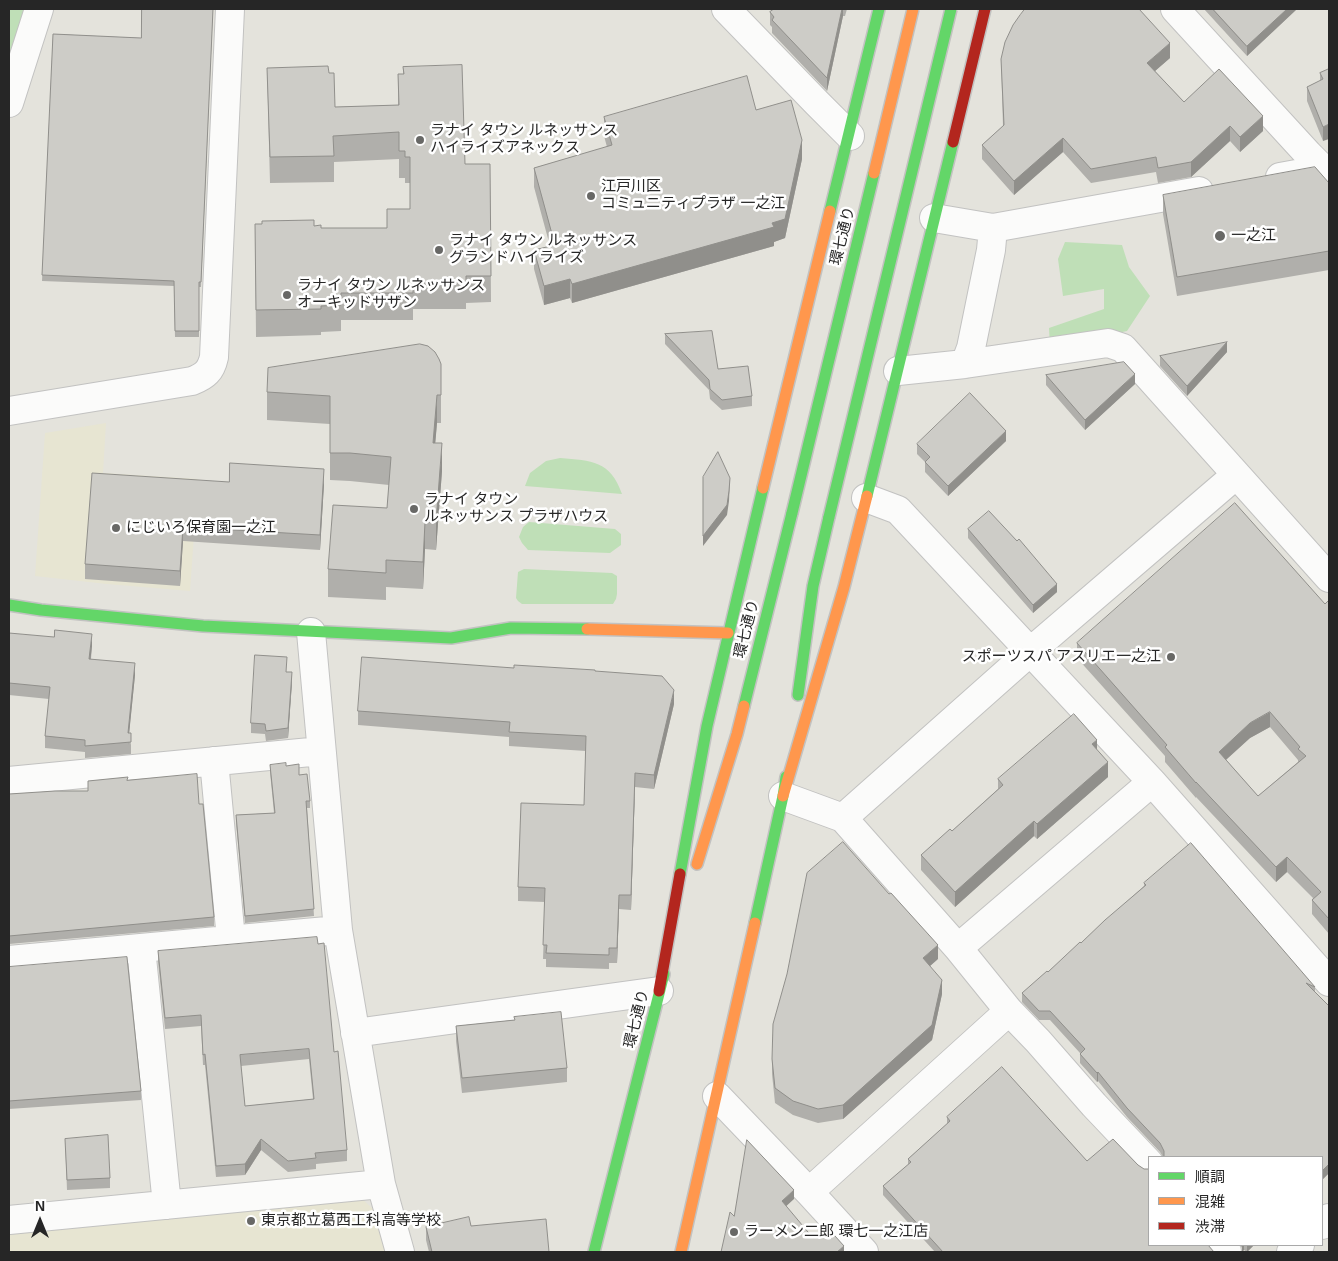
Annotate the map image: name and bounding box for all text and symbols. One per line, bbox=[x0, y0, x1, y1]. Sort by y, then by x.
place label: ラナイ タウン ルネッサンス ハイライズアネックス bbox=[430, 122, 618, 157]
marker: ラナイ タウン ルネッサンス ハイライズアネックス bbox=[414, 134, 426, 146]
place label: 江戸川区 コミュニティプラザ 一之江 bbox=[601, 178, 785, 213]
marker: 江戸川区 コミュニティプラザ 一之江 bbox=[585, 190, 597, 202]
street label: 環七通り bbox=[827, 205, 859, 267]
place label: 一之江 bbox=[1231, 227, 1276, 245]
marker: 一之江 bbox=[1213, 229, 1227, 243]
place label: ラナイ タウン ルネッサンス グランドハイライズ bbox=[449, 232, 637, 267]
marker: ラナイ タウン ルネッサンス グランドハイライズ bbox=[433, 244, 445, 256]
place label: ラナイ タウン ルネッサンス オーキッドサザン bbox=[297, 277, 485, 312]
marker: ラナイ タウン ルネッサンス オーキッドサザン bbox=[281, 289, 293, 301]
place label: ラナイ タウン ルネッサンス プラザハウス bbox=[424, 491, 608, 526]
marker: ラナイ タウン ルネッサンス プラザハウス bbox=[408, 503, 420, 515]
place label: にじいろ保育園一之江 bbox=[126, 519, 276, 537]
marker: にじいろ保育園一之江 bbox=[110, 522, 122, 534]
street label: 環七通り bbox=[731, 598, 763, 660]
place label: スポーツスパ アスリエ一之江 bbox=[962, 648, 1161, 666]
marker: スポーツスパ アスリエ一之江 bbox=[1165, 651, 1177, 663]
street label: 環七通り bbox=[621, 988, 653, 1050]
legend bbox=[1148, 1156, 1323, 1246]
text: 順調 bbox=[1195, 1168, 1225, 1185]
text: 混雑 bbox=[1195, 1193, 1225, 1210]
north arrow bbox=[15, 1196, 65, 1246]
text: N bbox=[35, 1198, 45, 1214]
place label: 東京都立葛西工科高等学校 bbox=[261, 1212, 441, 1230]
marker: 東京都立葛西工科高等学校 bbox=[245, 1215, 257, 1227]
text: 渋滞 bbox=[1195, 1218, 1225, 1235]
place label: ラーメン二郎 環七一之江店 bbox=[744, 1223, 928, 1241]
marker: ラーメン二郎 環七一之江店 bbox=[728, 1226, 740, 1238]

